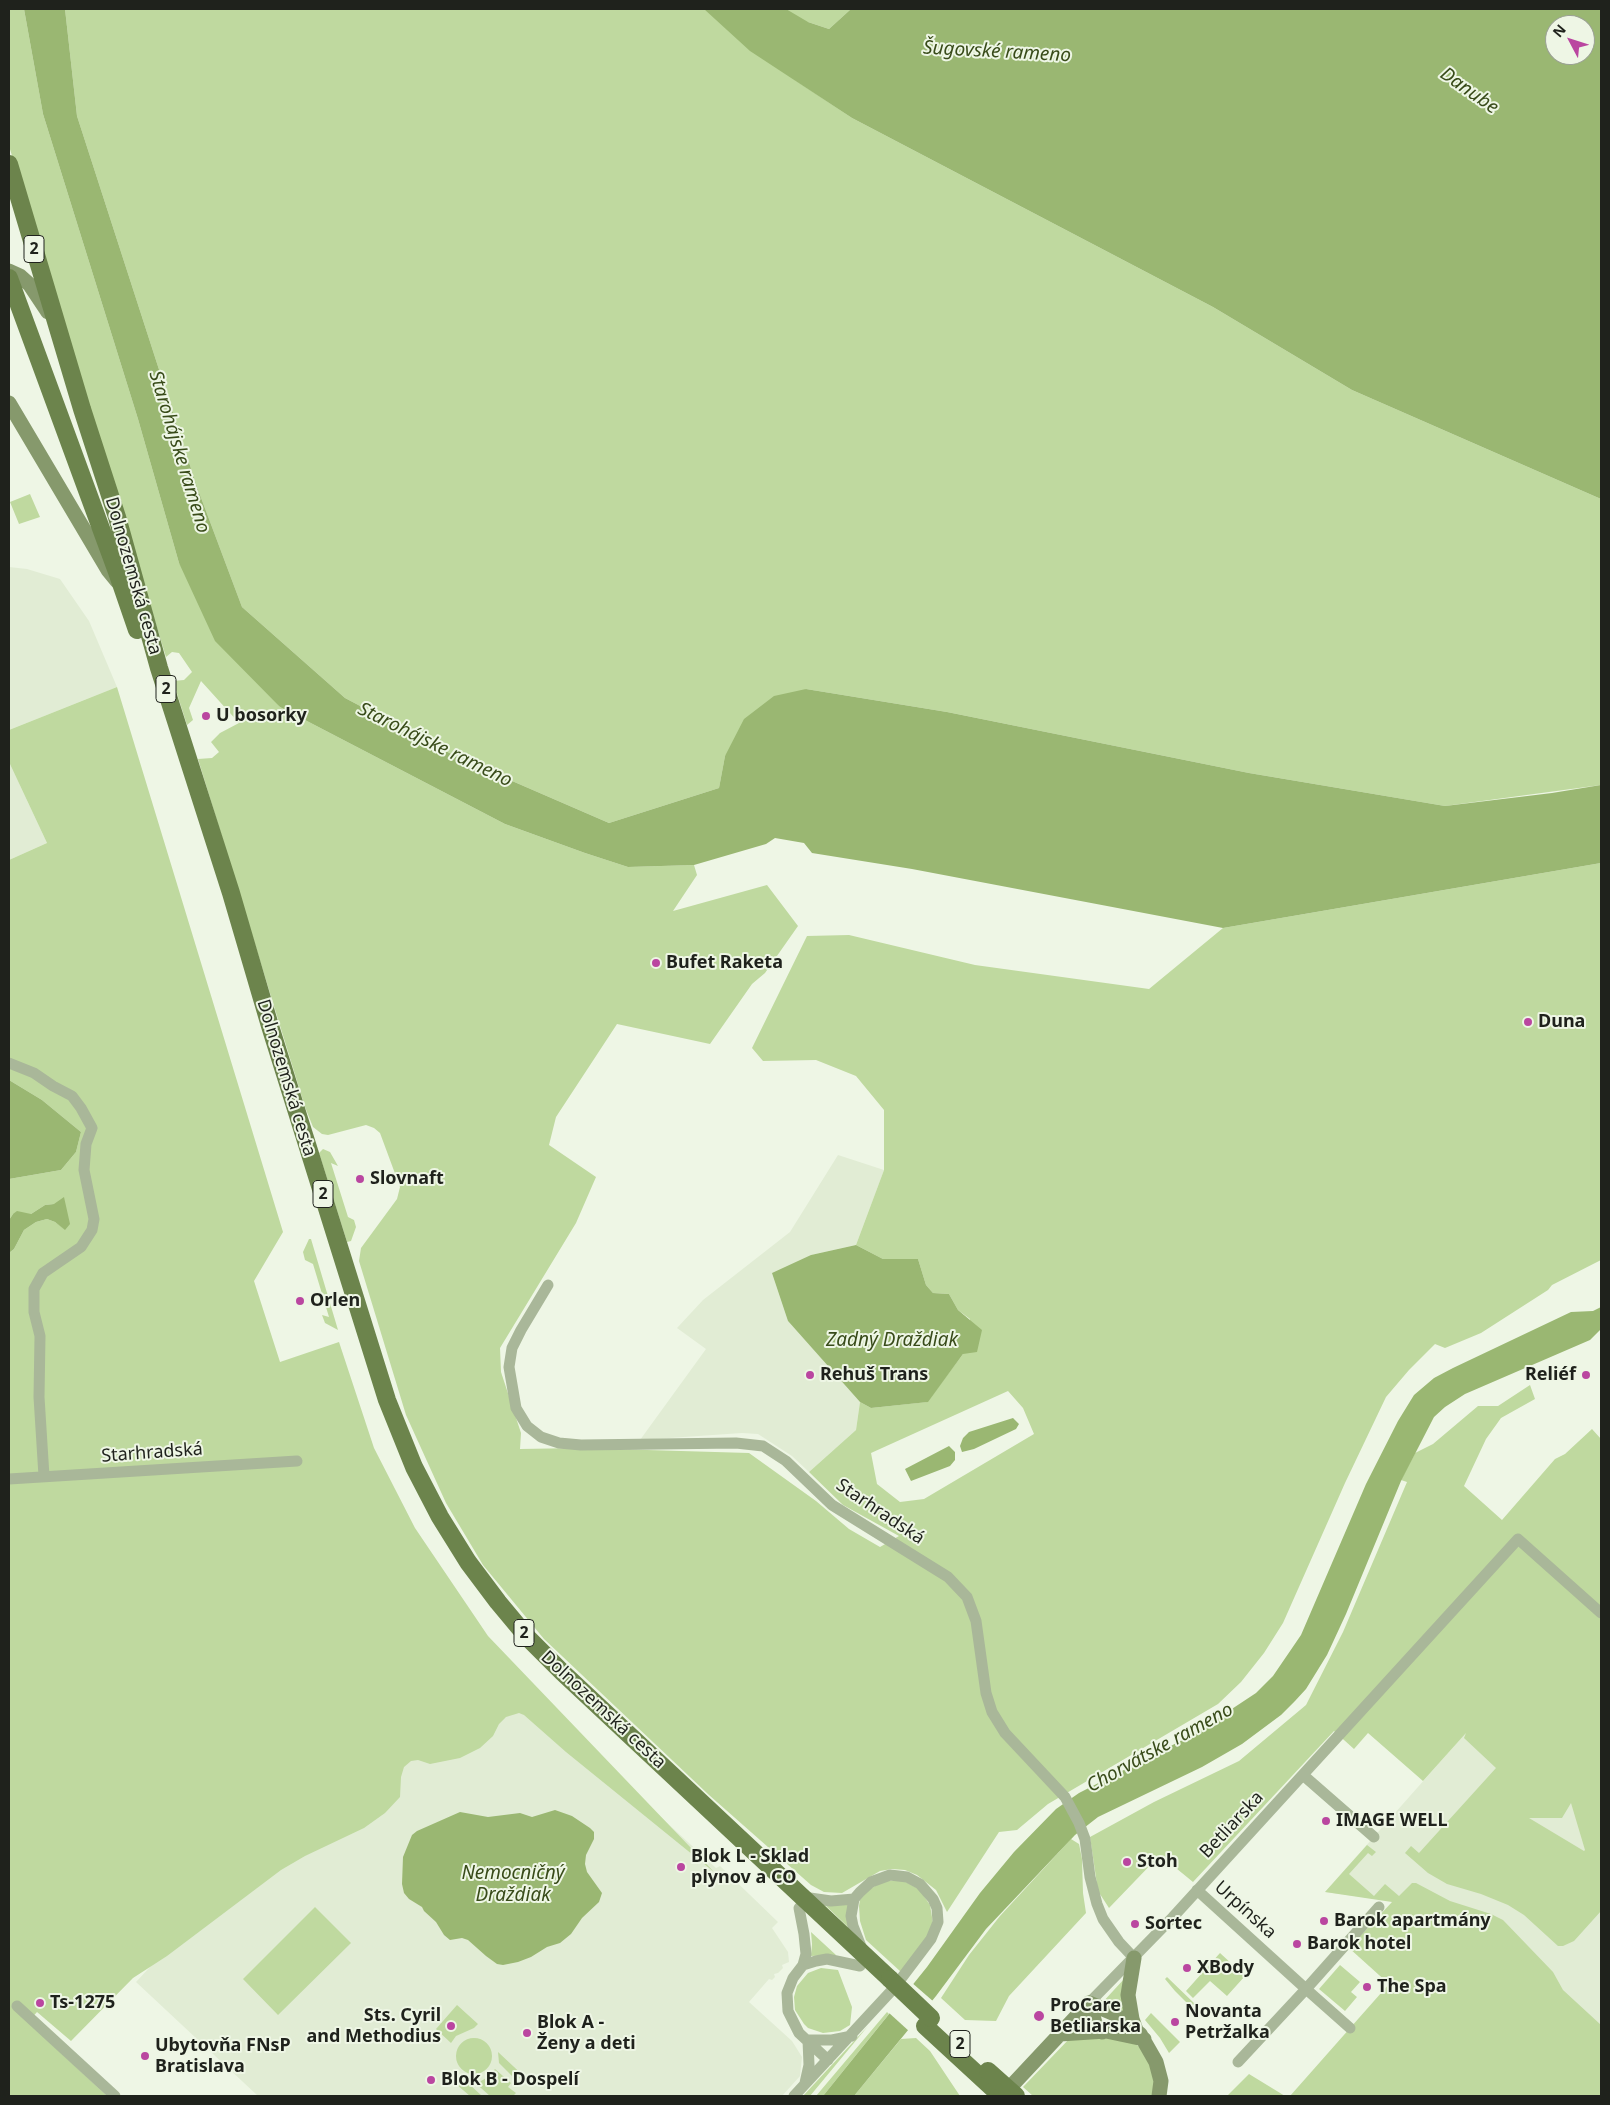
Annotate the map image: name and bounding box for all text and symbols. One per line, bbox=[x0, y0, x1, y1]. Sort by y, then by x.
north arrow bbox=[1545, 15, 1595, 65]
text: N bbox=[1548, 20, 1570, 41]
water label: Šugovské rameno bbox=[922, 37, 1072, 67]
water label: Danube bbox=[1435, 63, 1503, 119]
road number: 2 bbox=[24, 235, 44, 262]
water label: Starohájske rameno bbox=[143, 368, 215, 536]
street label: Dolnozemská cesta bbox=[100, 495, 166, 657]
road number: 2 bbox=[156, 676, 176, 702]
water label: Starohájske rameno bbox=[354, 698, 516, 792]
place label: U bosorky bbox=[216, 705, 307, 727]
marker: U bosorky bbox=[200, 710, 212, 722]
place label: Bufet Raketa bbox=[666, 952, 783, 974]
marker: Bufet Raketa bbox=[650, 957, 662, 969]
street label: Dolnozemská cesta bbox=[252, 997, 320, 1159]
place label: Duna bbox=[1538, 1011, 1585, 1033]
marker: Duna bbox=[1522, 1016, 1534, 1028]
place label: Slovnaft bbox=[370, 1168, 444, 1190]
marker: Slovnaft bbox=[354, 1173, 366, 1185]
road number: 2 bbox=[313, 1180, 333, 1208]
place label: Orlen bbox=[310, 1290, 360, 1312]
marker: Orlen bbox=[294, 1295, 306, 1307]
water label: Zadný Draždiak bbox=[826, 1330, 958, 1352]
place label: Rehuš Trans bbox=[820, 1364, 928, 1386]
place label: Reliéf bbox=[1525, 1364, 1576, 1386]
marker: Rehuš Trans bbox=[804, 1369, 816, 1381]
marker: Reliéf bbox=[1580, 1369, 1592, 1381]
street label: Starhradská bbox=[101, 1439, 203, 1467]
street label: Starhradská bbox=[832, 1475, 928, 1549]
road number: 2 bbox=[514, 1620, 534, 1646]
street label: Dolnozemská cesta bbox=[536, 1647, 670, 1773]
water label: Chorvátske rameno bbox=[1083, 1698, 1237, 1798]
street label: Betliarska bbox=[1196, 1787, 1268, 1863]
place label: IMAGE WELL bbox=[1336, 1810, 1447, 1832]
marker: IMAGE WELL bbox=[1320, 1815, 1332, 1827]
place label: Blok L - Sklad plynov a CO bbox=[691, 1846, 809, 1888]
place label: Stoh bbox=[1137, 1851, 1178, 1873]
marker: Stoh bbox=[1121, 1856, 1133, 1868]
marker: Blok L - Sklad plynov a CO bbox=[675, 1861, 687, 1873]
water label: Nemocničný Draždiak bbox=[461, 1863, 565, 1907]
street label: Urpínska bbox=[1210, 1877, 1280, 1943]
place label: Barok apartmány bbox=[1334, 1910, 1491, 1932]
place label: Sortec bbox=[1145, 1913, 1202, 1935]
marker: Barok apartmány bbox=[1318, 1915, 1330, 1927]
marker: Sortec bbox=[1129, 1918, 1141, 1930]
place label: Barok hotel bbox=[1307, 1933, 1411, 1955]
marker: Barok hotel bbox=[1291, 1938, 1303, 1950]
place label: XBody bbox=[1197, 1957, 1254, 1979]
marker: XBody bbox=[1181, 1962, 1193, 1974]
place label: The Spa bbox=[1377, 1976, 1447, 1998]
marker: The Spa bbox=[1361, 1981, 1373, 1993]
place label: Ts-1275 bbox=[50, 1992, 115, 2014]
place label: ProCare Betliarska bbox=[1050, 1995, 1141, 2038]
marker: Ts-1275 bbox=[34, 1997, 46, 2009]
place label: Novanta Petržalka bbox=[1185, 2001, 1270, 2044]
place label: Sts. Cyril and Methodius bbox=[306, 2005, 441, 2048]
marker: ProCare Betliarska bbox=[1032, 2009, 1046, 2023]
place label: Blok A - Ženy a deti bbox=[537, 2012, 636, 2054]
marker: Novanta Petržalka bbox=[1169, 2016, 1181, 2028]
marker: Sts. Cyril and Methodius bbox=[445, 2020, 457, 2032]
marker: Blok A - Ženy a deti bbox=[521, 2027, 533, 2039]
road number: 2 bbox=[950, 2030, 970, 2058]
place label: Ubytovňa FNsP Bratislava bbox=[155, 2035, 291, 2078]
marker: Ubytovňa FNsP Bratislava bbox=[139, 2050, 151, 2062]
place label: Blok B - Dospelí bbox=[441, 2069, 579, 2091]
marker: Blok B - Dospelí bbox=[425, 2074, 437, 2086]

